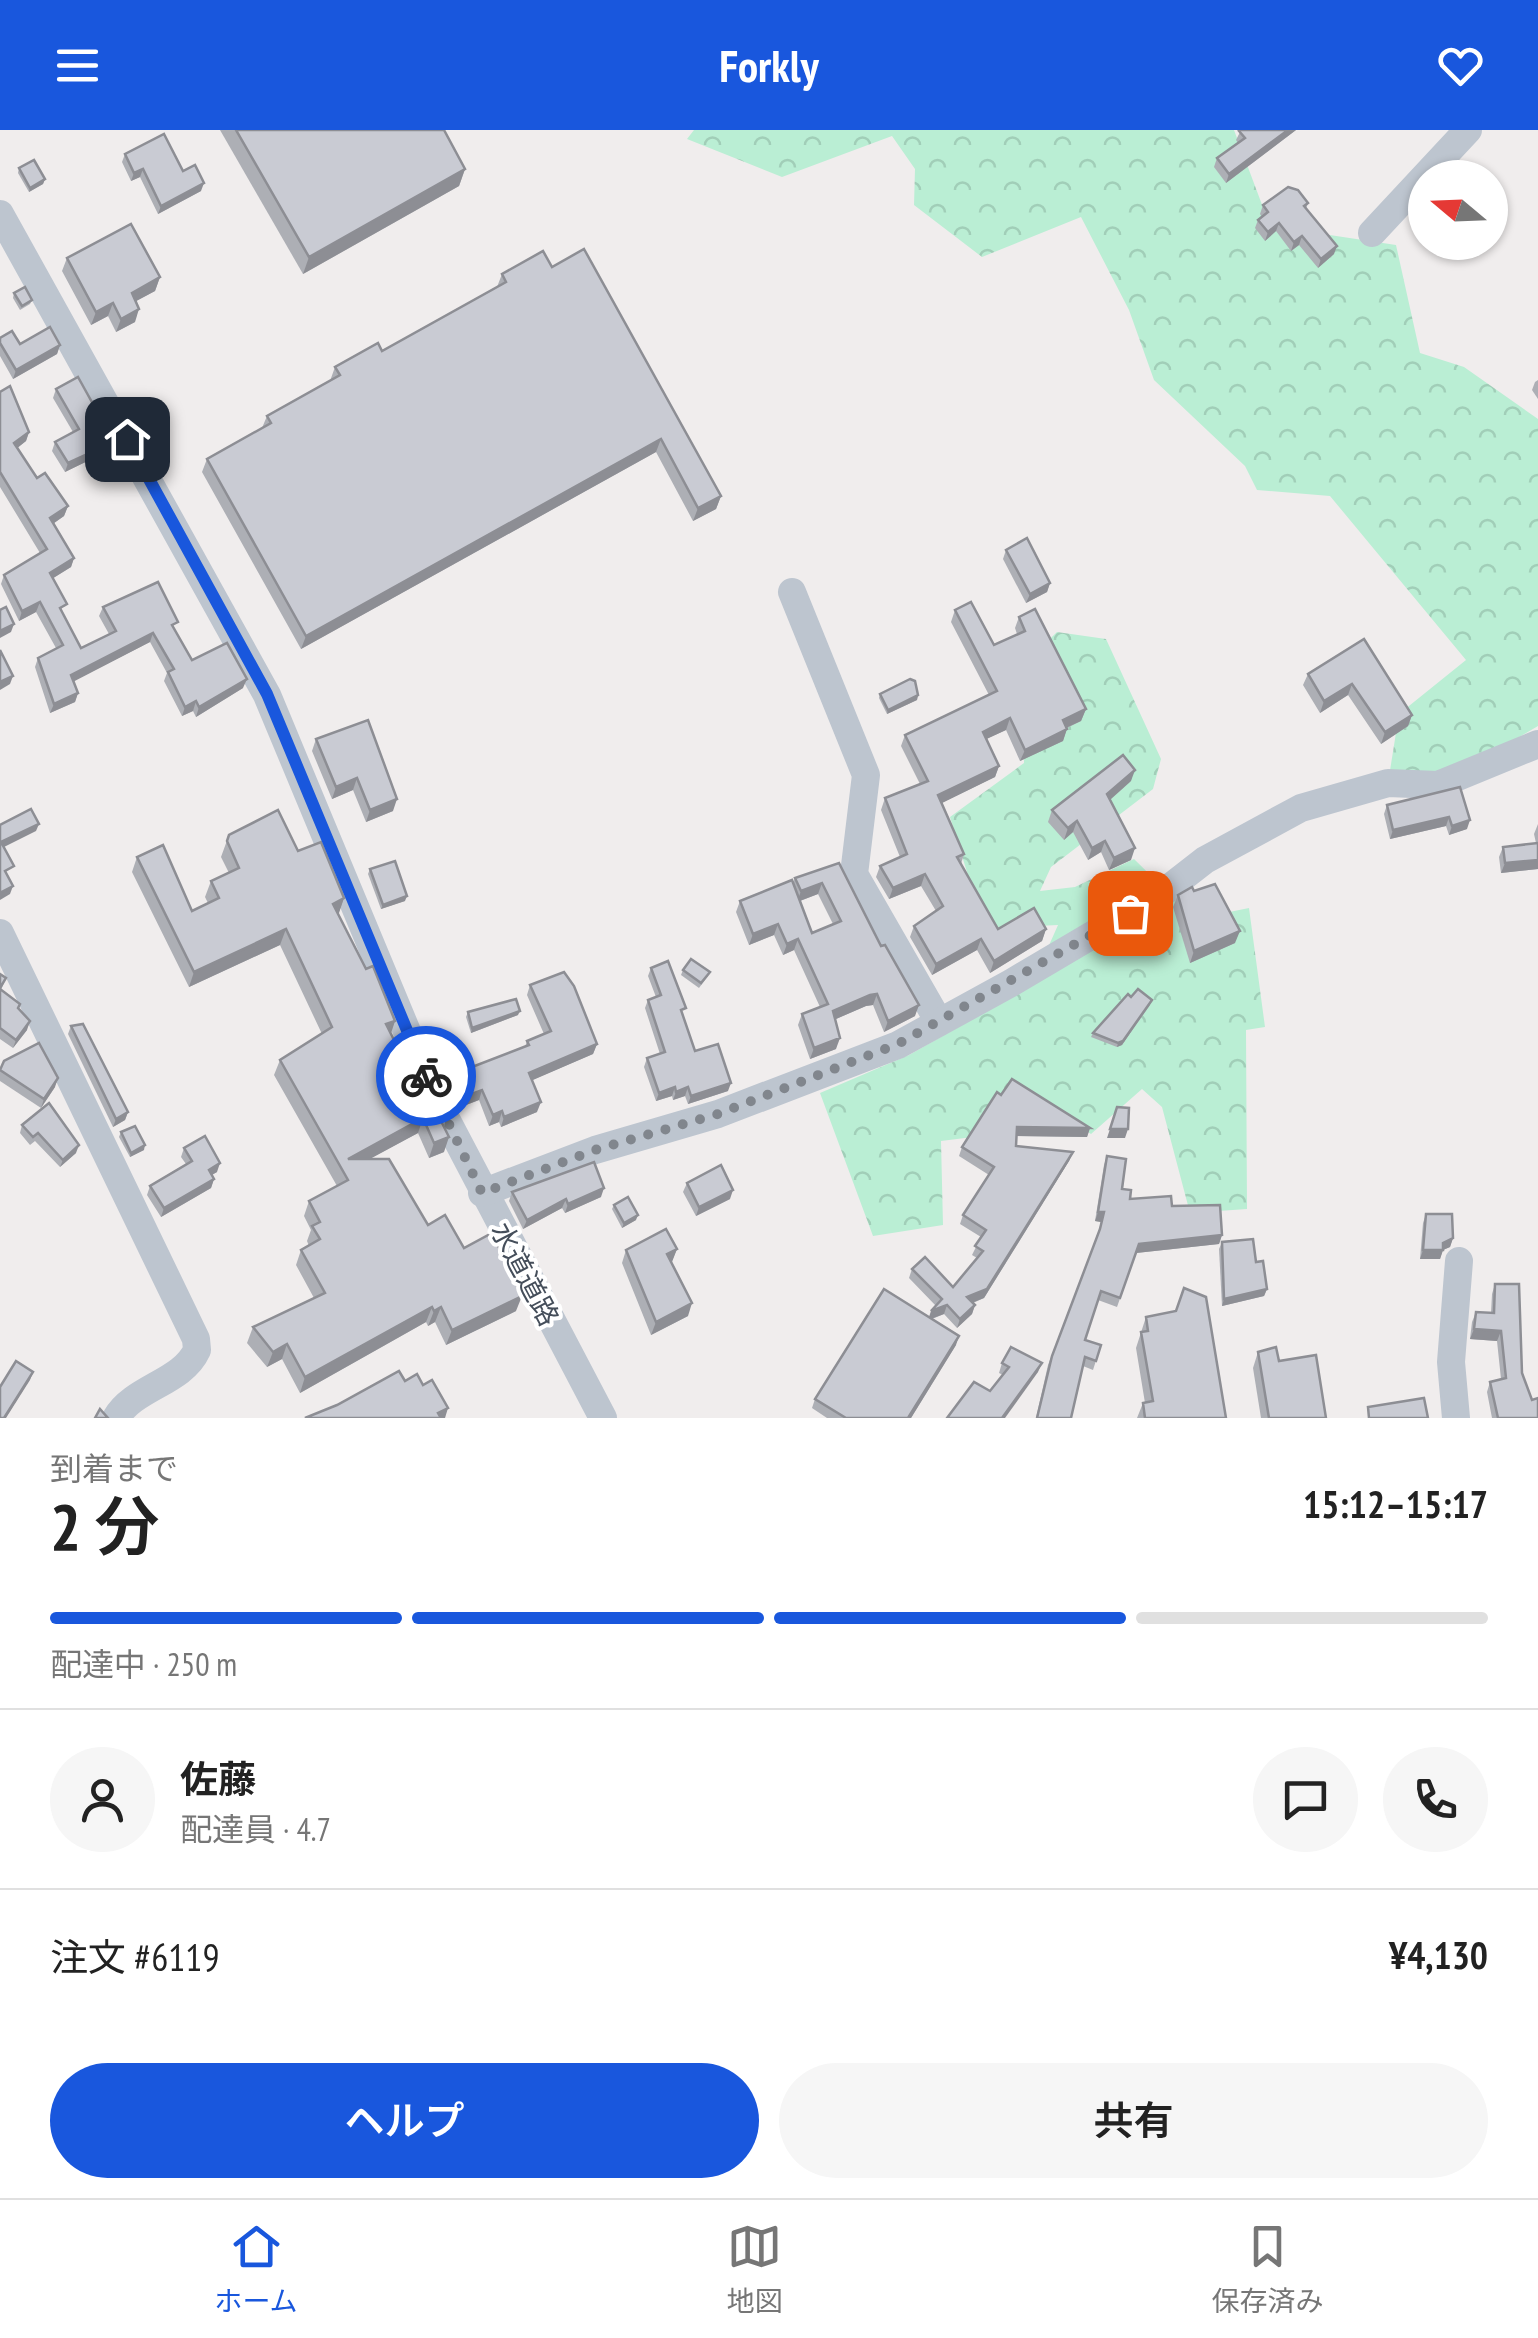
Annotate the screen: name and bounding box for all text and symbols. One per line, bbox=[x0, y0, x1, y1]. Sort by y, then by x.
text: Forkly bbox=[719, 36, 819, 94]
icon: menu bbox=[50, 38, 105, 93]
icon: heart bbox=[1433, 38, 1488, 93]
north arrow bbox=[1408, 160, 1508, 260]
map controls bbox=[1408, 160, 1508, 260]
pin bbox=[85, 397, 170, 482]
icon: home bbox=[100, 412, 155, 467]
pin bbox=[1088, 871, 1173, 956]
icon: bag bbox=[1103, 886, 1158, 941]
courier bbox=[376, 1026, 476, 1126]
icon: bike bbox=[399, 1049, 454, 1104]
street label: 水道道路 bbox=[483, 1216, 568, 1332]
text: 到着まで bbox=[50, 1447, 178, 1489]
text: 15:12–15:17 bbox=[1303, 1479, 1488, 1528]
text: 2 分 bbox=[50, 1484, 159, 1568]
text: 配達中 · 250 m bbox=[50, 1643, 237, 1685]
button: person bbox=[50, 1747, 155, 1852]
button: chat bbox=[1253, 1747, 1358, 1852]
button: phone bbox=[1383, 1747, 1488, 1852]
text: 佐藤 bbox=[180, 1754, 256, 1803]
text: 配達員 · 4.7 bbox=[180, 1808, 331, 1850]
text: ¥4,130 bbox=[1389, 1930, 1488, 1979]
text: 注文 #6119 bbox=[50, 1932, 220, 1981]
button: ヘルプ bbox=[50, 2063, 759, 2178]
button: 共有 bbox=[779, 2063, 1488, 2178]
tab: ホーム bbox=[214, 2219, 298, 2319]
tab: 地図 bbox=[727, 2219, 783, 2319]
tab: 保存済み bbox=[1211, 2219, 1324, 2319]

